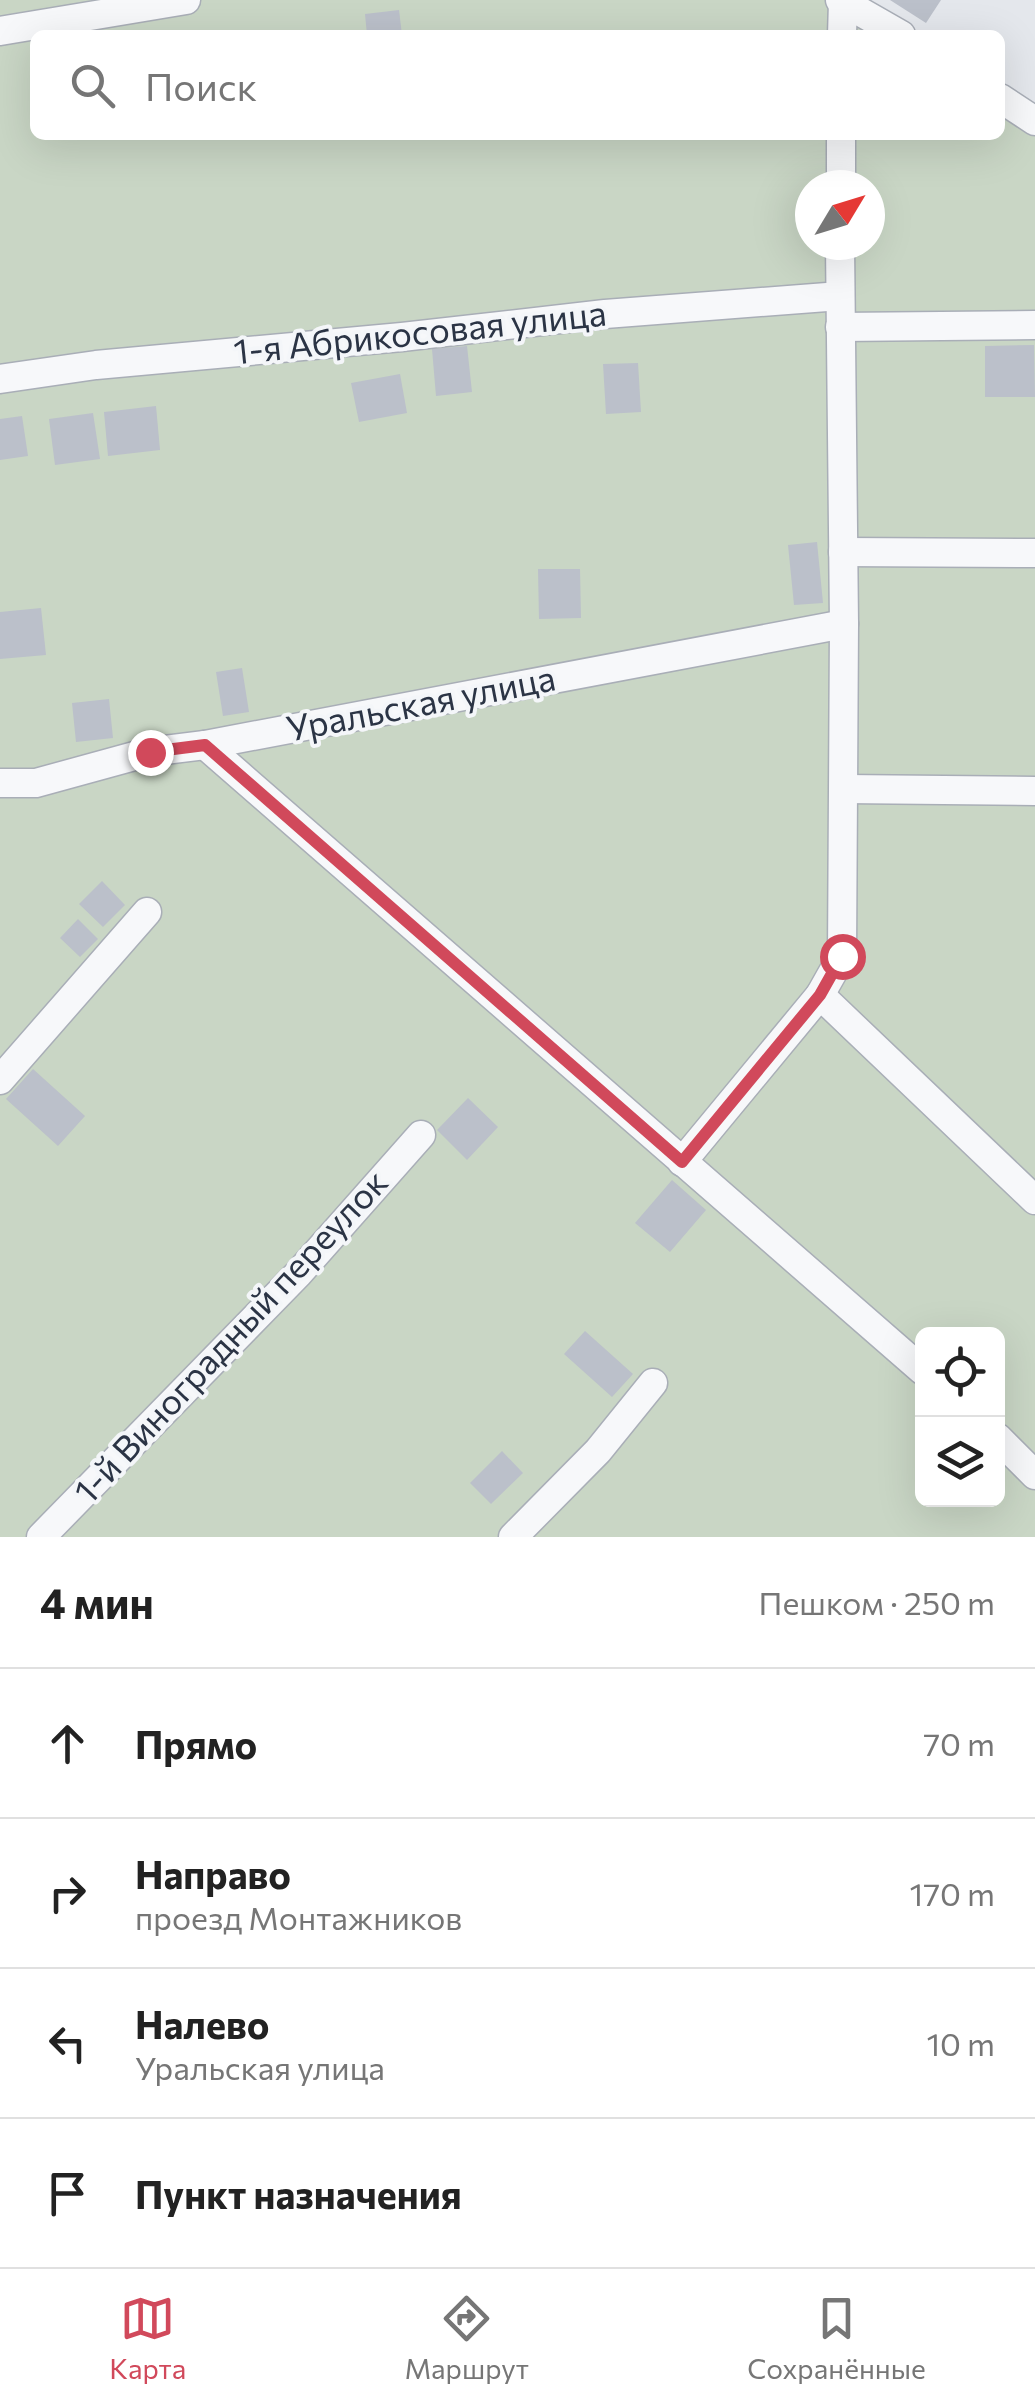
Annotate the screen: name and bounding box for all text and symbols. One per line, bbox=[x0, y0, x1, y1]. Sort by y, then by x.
search box bbox=[30, 30, 1005, 140]
icon: search bbox=[65, 58, 120, 113]
text: Поиск bbox=[145, 62, 257, 109]
north arrow bbox=[795, 170, 885, 260]
street label: 1-я Абрикосовая улица bbox=[231, 290, 608, 371]
street label: Уральская улица bbox=[282, 654, 559, 749]
route end bbox=[128, 730, 174, 776]
route start bbox=[820, 934, 866, 980]
street label: 1-й Виноградный переулок bbox=[63, 1159, 395, 1511]
map controls bbox=[915, 1327, 1005, 1507]
button: locate bbox=[915, 1327, 1005, 1417]
button: layers bbox=[915, 1417, 1005, 1507]
text: 4 мин bbox=[40, 1576, 154, 1628]
text: Пешком · 250 m bbox=[759, 1582, 995, 1622]
icon: ahead bbox=[40, 1716, 95, 1771]
text: Прямо bbox=[135, 1720, 257, 1767]
text: 70 m bbox=[923, 1723, 995, 1763]
text: Направо bbox=[135, 1850, 291, 1897]
icon: right bbox=[40, 1866, 95, 1921]
text: 170 m bbox=[910, 1873, 995, 1913]
text: проезд Монтажников bbox=[135, 1897, 462, 1937]
text: Налево bbox=[135, 2000, 269, 2047]
icon: left bbox=[40, 2016, 95, 2071]
text: 10 m bbox=[926, 2023, 995, 2063]
text: Уральская улица bbox=[135, 2047, 385, 2087]
icon: arrive bbox=[40, 2166, 95, 2221]
text: Пункт назначения bbox=[135, 2170, 462, 2217]
tab: Карта bbox=[109, 2291, 186, 2385]
tab: Маршрут bbox=[405, 2291, 529, 2385]
tab: Сохранённые bbox=[747, 2291, 926, 2385]

